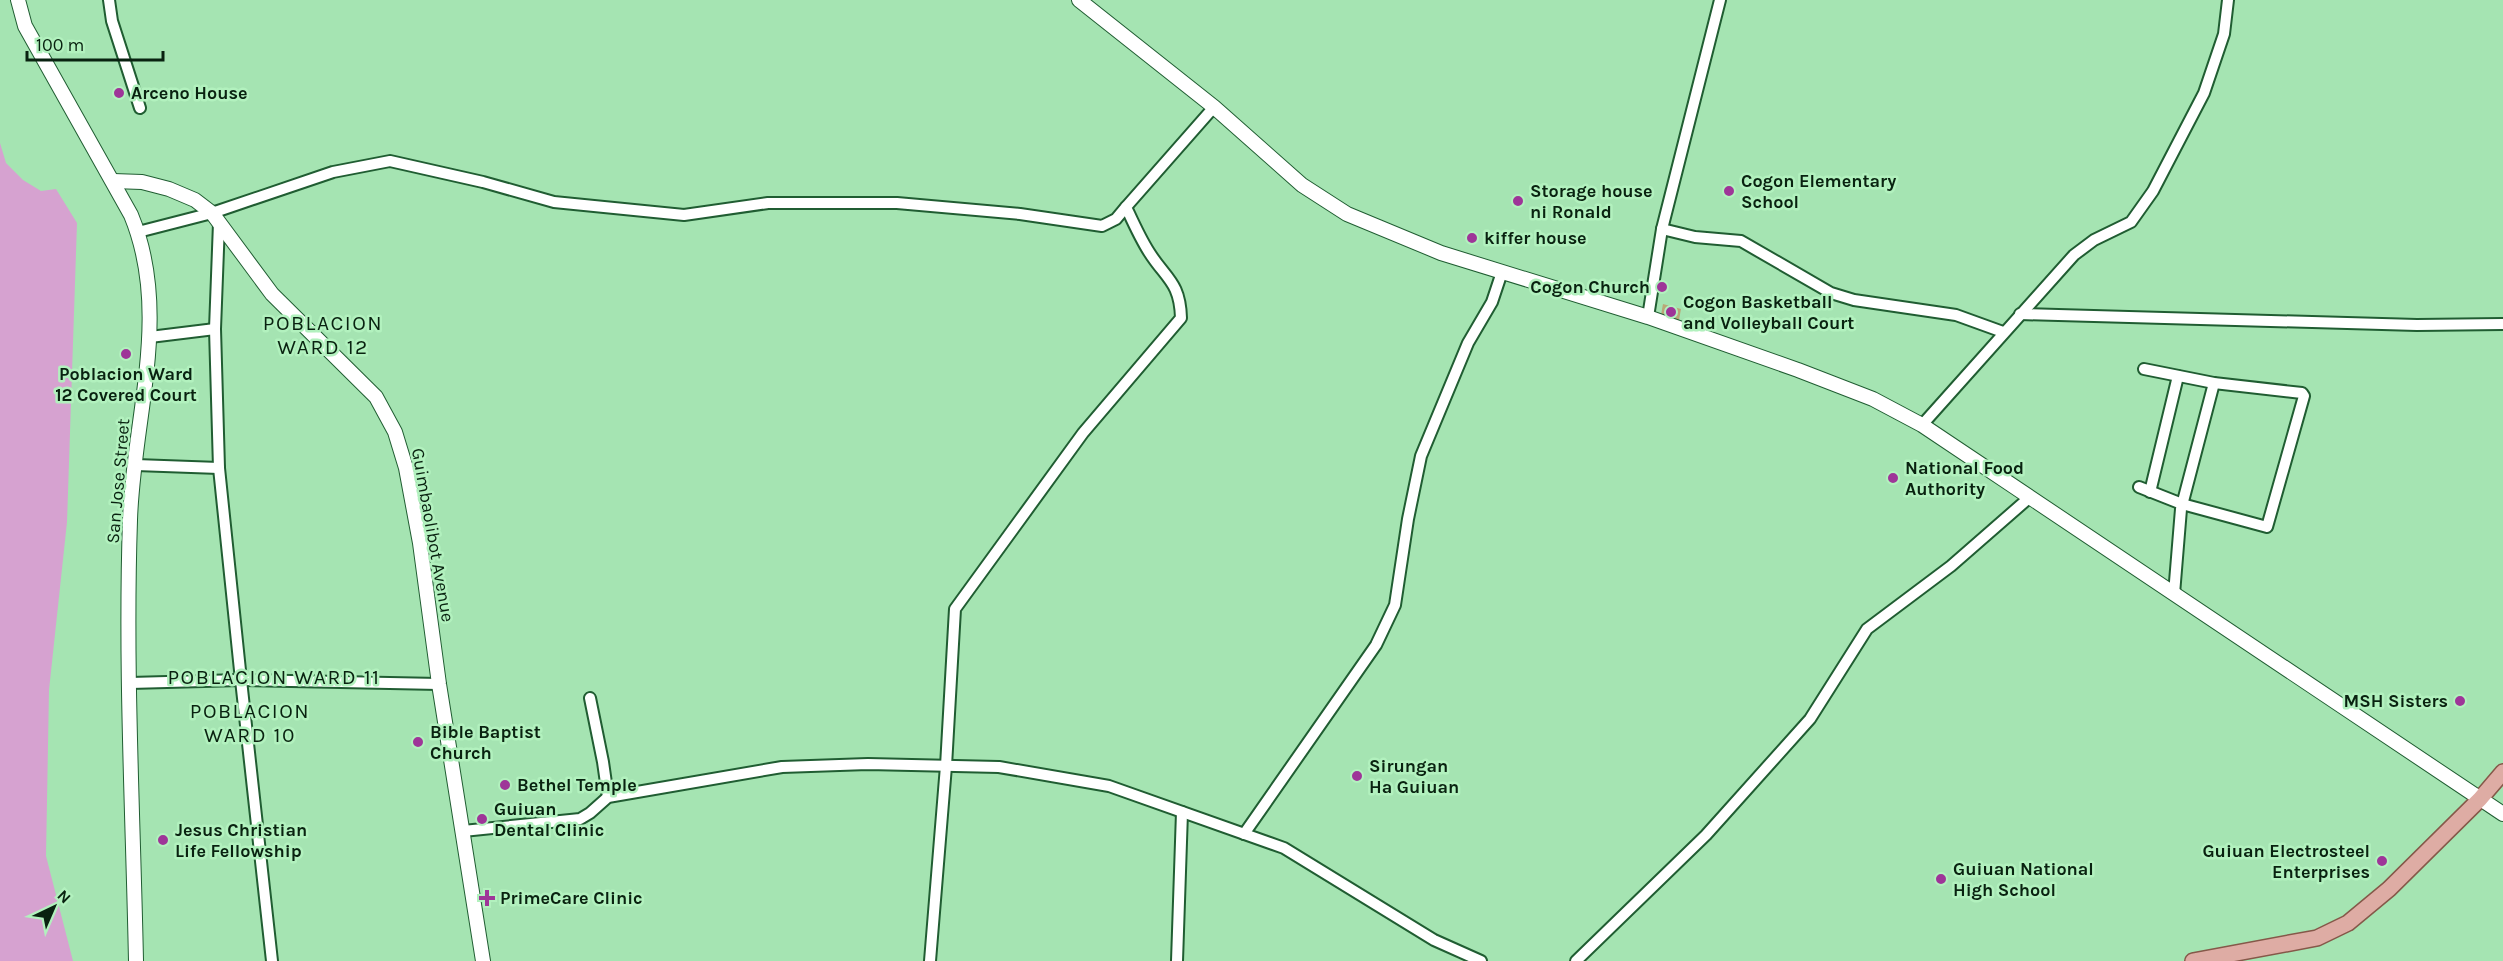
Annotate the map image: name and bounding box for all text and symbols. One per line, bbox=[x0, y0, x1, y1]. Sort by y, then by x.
scale bar bbox=[27, 24, 164, 62]
text: 100 m bbox=[36, 34, 84, 56]
place label: Arceno House bbox=[131, 82, 248, 104]
marker: Arceno House bbox=[112, 86, 126, 100]
place label: Cogon Elementary School bbox=[1741, 170, 1896, 213]
place label: Storage house ni Ronald bbox=[1530, 180, 1653, 223]
marker: Cogon Elementary School bbox=[1722, 184, 1736, 198]
marker: Storage house ni Ronald bbox=[1511, 194, 1525, 208]
place label: kiffer house bbox=[1484, 227, 1587, 249]
marker: kiffer house bbox=[1465, 231, 1479, 245]
place label: Cogon Church bbox=[1530, 276, 1650, 298]
marker: Cogon Church bbox=[1655, 280, 1669, 294]
place label: Cogon Basketball and Volleyball Court bbox=[1683, 291, 1854, 334]
marker: Cogon Basketball and Volleyball Court bbox=[1664, 305, 1678, 319]
district label: POBLACION WARD 12 bbox=[263, 311, 383, 359]
marker: Poblacion Ward 12 Covered Court bbox=[119, 347, 133, 361]
place label: Poblacion Ward 12 Covered Court bbox=[55, 363, 197, 406]
street label: San Jose Street bbox=[102, 417, 134, 544]
street label: Guimbaolibot Avenue bbox=[407, 446, 459, 624]
place label: National Food Authority bbox=[1905, 457, 2024, 500]
marker: National Food Authority bbox=[1886, 471, 1900, 485]
district label: POBLACION WARD 11 bbox=[167, 665, 381, 689]
place label: MSH Sisters bbox=[2343, 690, 2448, 712]
marker: MSH Sisters bbox=[2453, 694, 2467, 708]
district label: POBLACION WARD 10 bbox=[190, 699, 310, 747]
place label: Bible Baptist Church bbox=[430, 721, 541, 764]
marker: Bible Baptist Church bbox=[411, 735, 425, 749]
place label: Sirungan Ha Guiuan bbox=[1369, 755, 1459, 798]
marker: Sirungan Ha Guiuan bbox=[1350, 769, 1364, 783]
place label: Bethel Temple bbox=[517, 774, 637, 796]
marker: Bethel Temple bbox=[498, 778, 512, 792]
place label: Guiuan Dental Clinic bbox=[494, 798, 604, 841]
marker: Guiuan Dental Clinic bbox=[475, 812, 489, 826]
place label: Jesus Christian Life Fellowship bbox=[175, 819, 307, 862]
marker: Jesus Christian Life Fellowship bbox=[156, 833, 170, 847]
place label: Guiuan Electrosteel Enterprises bbox=[2202, 840, 2370, 883]
marker: Guiuan Electrosteel Enterprises bbox=[2375, 854, 2389, 868]
place label: Guiuan National High School bbox=[1953, 858, 2094, 901]
marker: Guiuan National High School bbox=[1934, 872, 1948, 886]
north arrow bbox=[24, 877, 84, 937]
text: N bbox=[53, 886, 75, 907]
place label: PrimeCare Clinic bbox=[500, 887, 643, 909]
marker: PrimeCare Clinic bbox=[478, 889, 496, 907]

